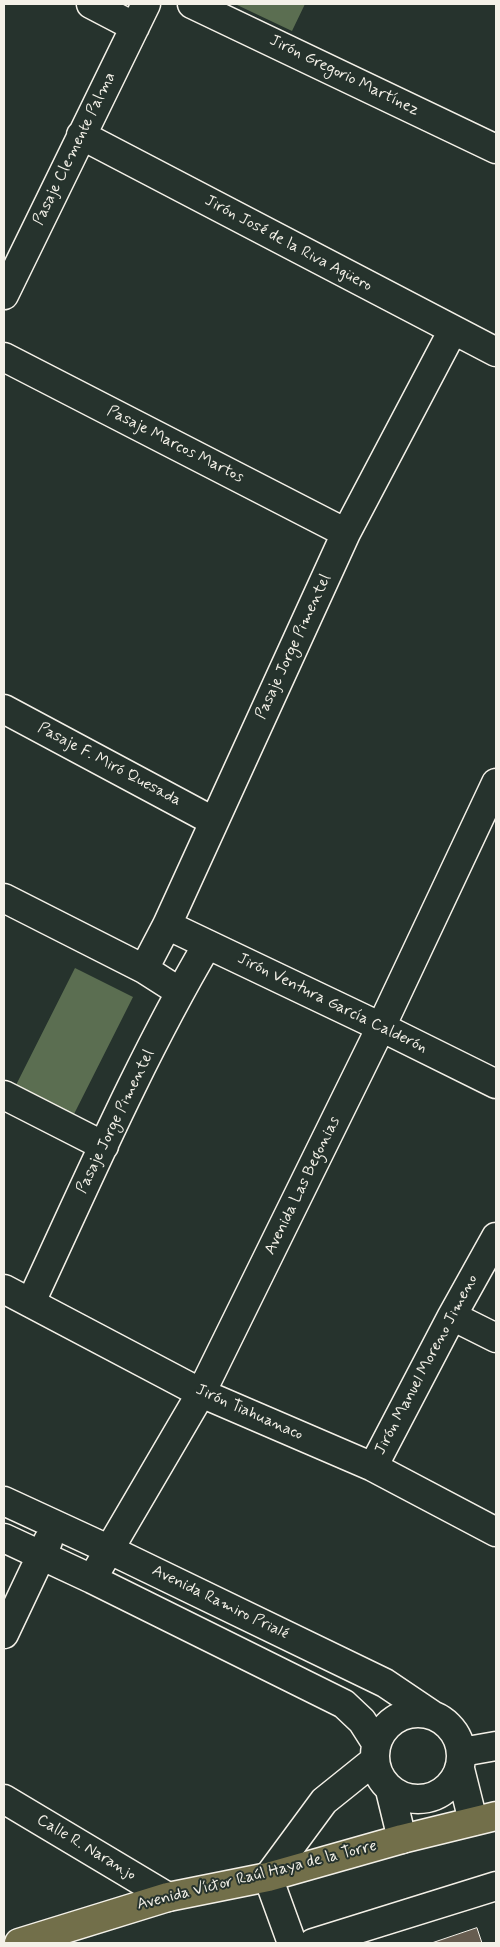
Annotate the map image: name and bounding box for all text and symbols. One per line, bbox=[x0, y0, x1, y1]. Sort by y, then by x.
street label: Jirón Gregorio Martínez bbox=[266, 31, 422, 121]
street label: Pasaje Clemente Palma bbox=[29, 69, 121, 229]
street label: Jirón José de la Riva Agüero bbox=[201, 192, 375, 296]
street label: Pasaje Marcos Martos bbox=[103, 402, 247, 488]
street label: Pasaje Jorge Pimentel bbox=[252, 571, 336, 723]
street label: Pasaje F. Miró Quesada bbox=[34, 719, 184, 811]
street label: Jirón Ventura García Calderón bbox=[234, 950, 430, 1058]
street label: Pasaje Jorge Pimentel bbox=[73, 1047, 159, 1197]
street label: Avenida Las Begonias bbox=[261, 1114, 345, 1258]
street label: Jirón Manuel Moreno Jimeno bbox=[371, 1272, 483, 1458]
street label: Jirón Tiahuanaco bbox=[192, 1381, 306, 1445]
street label: Avenida Ramiro Prialé bbox=[149, 1562, 291, 1644]
street label: Calle R. Naranjo bbox=[33, 1811, 139, 1885]
street label: Avenida Víctor Raúl Haya de la Torre bbox=[135, 1837, 379, 1915]

